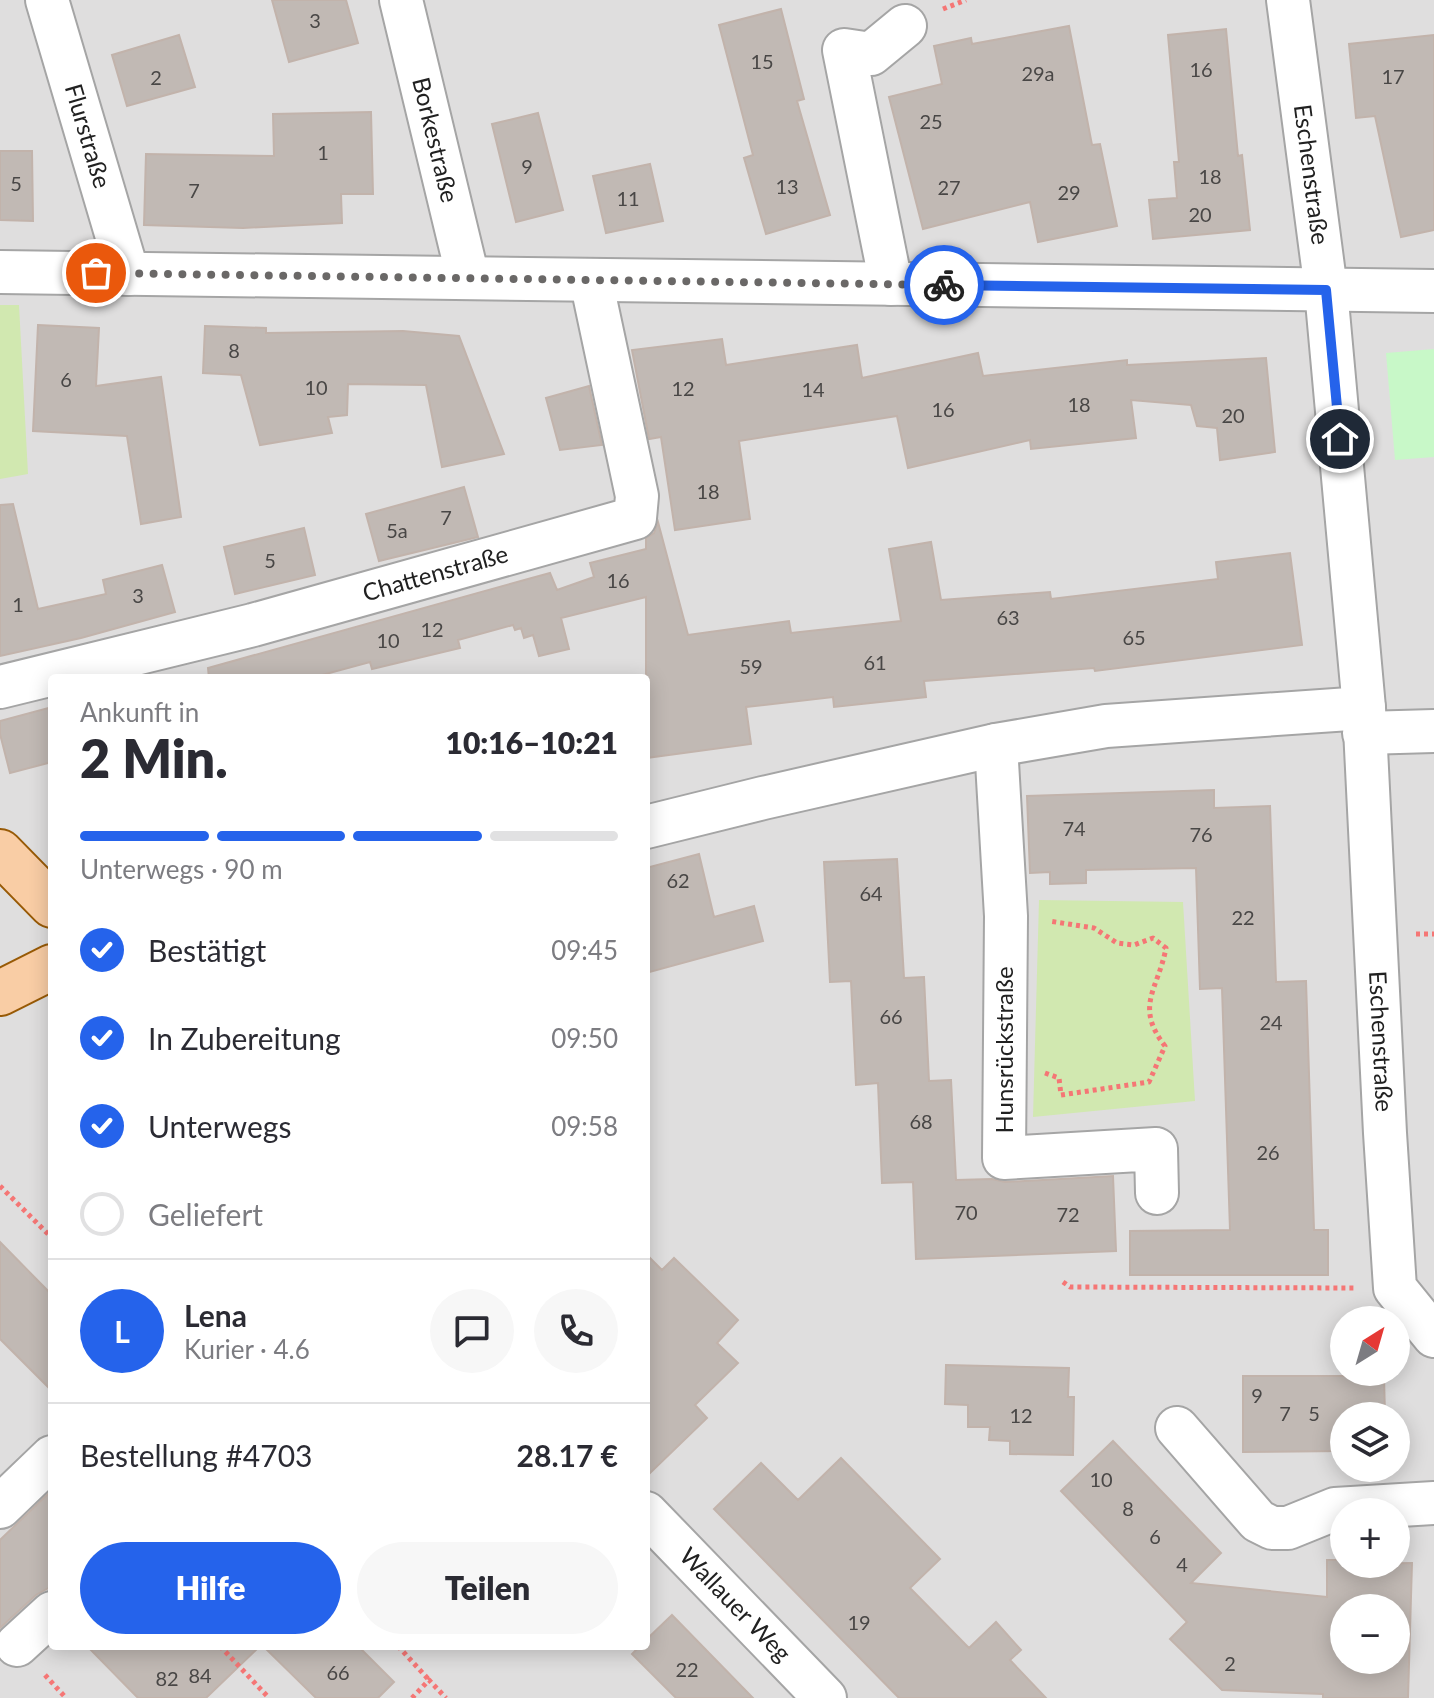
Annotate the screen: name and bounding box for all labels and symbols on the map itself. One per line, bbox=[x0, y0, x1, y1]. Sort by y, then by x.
house number: 3 bbox=[309, 8, 321, 32]
house number: 15 bbox=[750, 49, 774, 73]
house number: 16 bbox=[1189, 57, 1213, 81]
house number: 29a bbox=[1021, 61, 1055, 85]
house number: 17 bbox=[1381, 64, 1405, 88]
house number: 2 bbox=[150, 65, 162, 89]
street label: Borkestraße bbox=[407, 74, 465, 205]
street label: Flurstraße bbox=[60, 80, 118, 191]
street label: Eschenstraße bbox=[1289, 102, 1336, 246]
house number: 25 bbox=[919, 109, 943, 133]
house number: 1 bbox=[317, 140, 329, 164]
house number: 9 bbox=[521, 154, 533, 178]
house number: 18 bbox=[1198, 164, 1222, 188]
house number: 5 bbox=[10, 171, 22, 195]
house number: 13 bbox=[775, 174, 799, 198]
house number: 27 bbox=[937, 175, 961, 199]
house number: 7 bbox=[188, 178, 200, 202]
house number: 29 bbox=[1057, 180, 1081, 204]
house number: 11 bbox=[616, 186, 640, 210]
house number: 20 bbox=[1188, 202, 1212, 226]
pin bbox=[62, 239, 130, 307]
courier bbox=[904, 245, 984, 325]
house number: 8 bbox=[228, 338, 240, 362]
house number: 6 bbox=[60, 367, 72, 391]
house number: 10 bbox=[304, 375, 328, 399]
house number: 12 bbox=[671, 376, 695, 400]
house number: 14 bbox=[801, 377, 825, 401]
house number: 18 bbox=[1067, 392, 1091, 416]
house number: 16 bbox=[931, 397, 955, 421]
house number: 20 bbox=[1221, 403, 1245, 427]
pin bbox=[1306, 405, 1374, 473]
house number: 18 bbox=[696, 479, 720, 503]
house number: 7 bbox=[440, 505, 452, 529]
house number: 5a bbox=[386, 518, 408, 542]
street label: Chattenstraße bbox=[359, 538, 511, 607]
house number: 5 bbox=[264, 548, 276, 572]
house number: 16 bbox=[606, 568, 630, 592]
house number: 3 bbox=[132, 583, 144, 607]
house number: 1 bbox=[12, 592, 24, 616]
house number: 63 bbox=[996, 605, 1020, 629]
house number: 12 bbox=[420, 617, 444, 641]
house number: 65 bbox=[1122, 625, 1146, 649]
house number: 10 bbox=[376, 628, 400, 652]
house number: 61 bbox=[863, 650, 887, 674]
house number: 59 bbox=[739, 654, 763, 678]
house number: 74 bbox=[1062, 816, 1086, 840]
house number: 76 bbox=[1189, 822, 1213, 846]
house number: 62 bbox=[666, 868, 690, 892]
house number: 64 bbox=[859, 881, 883, 905]
house number: 22 bbox=[1231, 905, 1255, 929]
street label: Hunsrückstraße bbox=[989, 966, 1018, 1134]
street label: Eschenstraße bbox=[1364, 970, 1400, 1113]
house number: 66 bbox=[879, 1004, 903, 1028]
house number: 24 bbox=[1259, 1010, 1283, 1034]
house number: 68 bbox=[909, 1109, 933, 1133]
house number: 26 bbox=[1256, 1140, 1280, 1164]
house number: 70 bbox=[954, 1200, 978, 1224]
house number: 72 bbox=[1056, 1202, 1080, 1226]
north arrow bbox=[1330, 1306, 1410, 1386]
house number: 9 bbox=[1251, 1383, 1263, 1407]
house number: 7 bbox=[1279, 1401, 1291, 1425]
house number: 5 bbox=[1308, 1401, 1320, 1425]
house number: 12 bbox=[1009, 1403, 1033, 1427]
house number: 10 bbox=[1089, 1467, 1113, 1491]
house number: 8 bbox=[1122, 1496, 1134, 1520]
house number: 6 bbox=[1149, 1524, 1161, 1548]
street label: Wallauer Weg bbox=[674, 1541, 798, 1667]
house number: 4 bbox=[1176, 1552, 1188, 1576]
house number: 19 bbox=[847, 1610, 871, 1634]
house number: 2 bbox=[1224, 1651, 1236, 1675]
house number: 22 bbox=[675, 1657, 699, 1681]
house number: 66 bbox=[326, 1660, 350, 1684]
house number: 84 bbox=[188, 1663, 212, 1687]
house number: 82 bbox=[155, 1666, 179, 1690]

